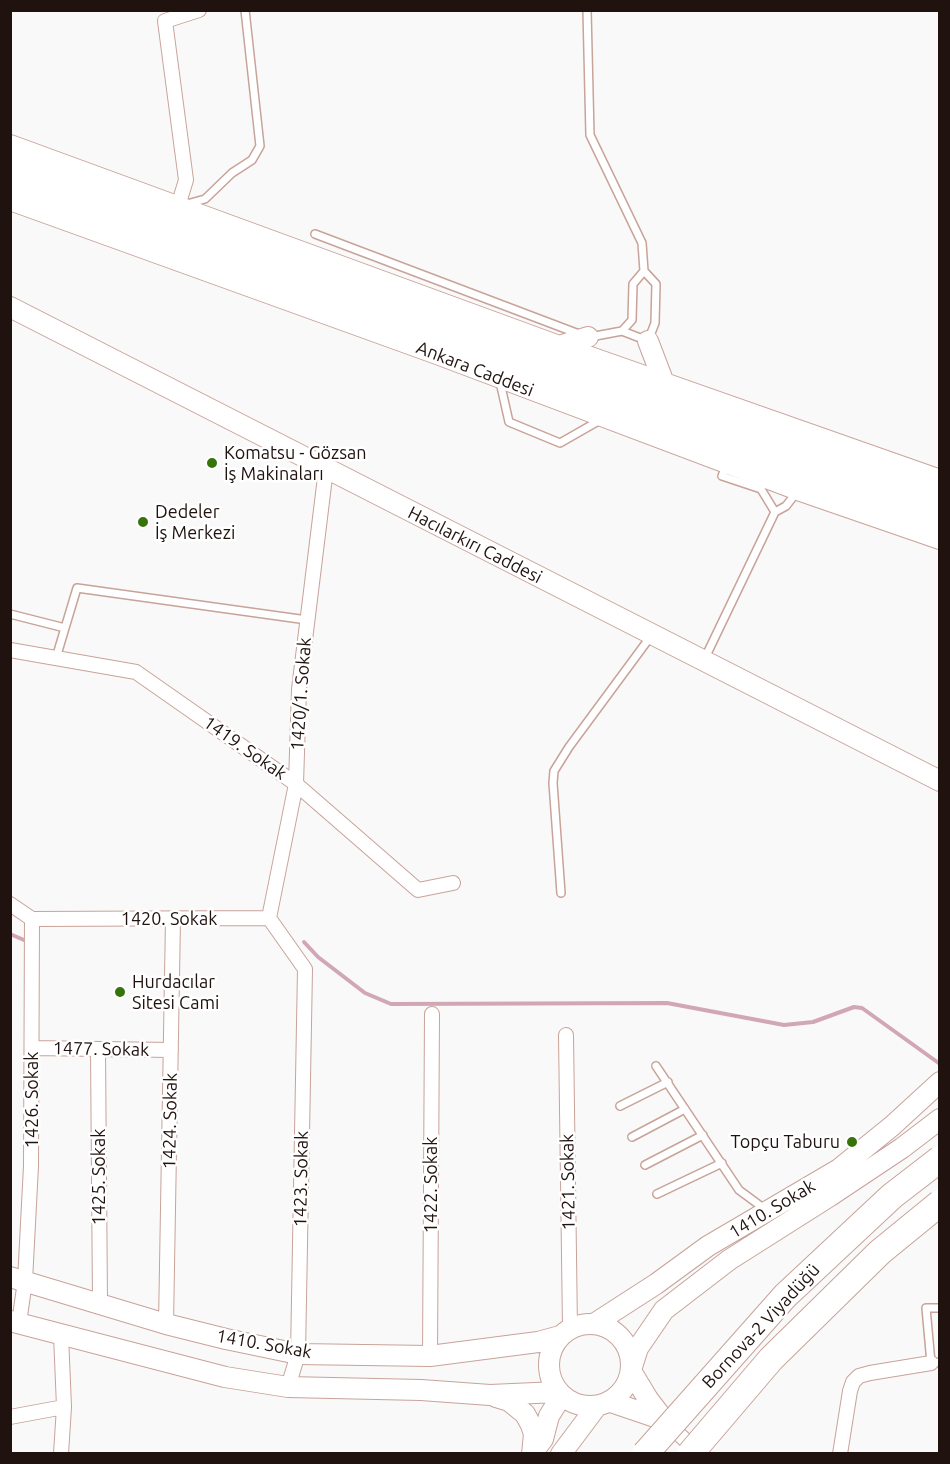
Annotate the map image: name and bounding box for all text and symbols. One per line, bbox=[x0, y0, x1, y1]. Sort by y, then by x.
street label: Ankara Caddesi bbox=[413, 337, 537, 401]
place label: Komatsu - Gözsan İş Makinaları bbox=[224, 442, 367, 484]
marker: Komatsu - Gözsan İş Makinaları bbox=[205, 456, 219, 470]
place label: Dedeler İş Merkezi bbox=[155, 501, 235, 544]
street label: Hacılarkırı Caddesi bbox=[404, 502, 546, 588]
marker: Dedeler İş Merkezi bbox=[136, 515, 150, 529]
street label: 1420/1. Sokak bbox=[286, 637, 316, 751]
street label: 1419. Sokak bbox=[199, 711, 291, 785]
street label: 1420. Sokak bbox=[121, 908, 217, 930]
place label: Hurdacılar Sitesi Cami bbox=[132, 971, 219, 1014]
marker: Hurdacılar Sitesi Cami bbox=[113, 985, 127, 999]
street label: 1477. Sokak bbox=[53, 1037, 149, 1061]
street label: 1426. Sokak bbox=[21, 1052, 43, 1148]
street label: 1424. Sokak bbox=[158, 1073, 182, 1169]
street label: 1425. Sokak bbox=[88, 1129, 110, 1225]
street label: 1423. Sokak bbox=[289, 1131, 313, 1227]
place label: Topçu Taburu bbox=[731, 1131, 840, 1153]
street label: 1421. Sokak bbox=[556, 1134, 580, 1230]
marker: Topçu Taburu bbox=[845, 1135, 859, 1149]
street label: 1422. Sokak bbox=[420, 1137, 442, 1233]
street label: 1410. Sokak bbox=[725, 1175, 819, 1243]
street label: Bornova-2 Viyadüğü bbox=[698, 1259, 824, 1393]
street label: 1410. Sokak bbox=[215, 1325, 313, 1363]

